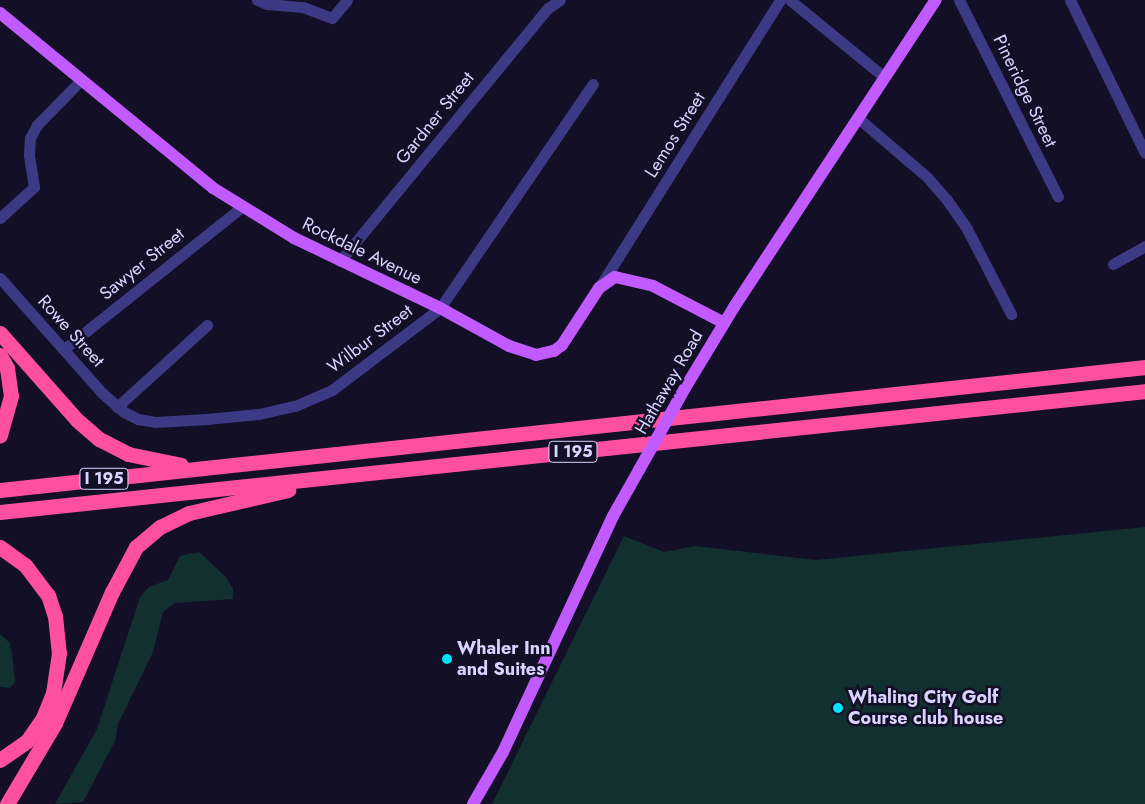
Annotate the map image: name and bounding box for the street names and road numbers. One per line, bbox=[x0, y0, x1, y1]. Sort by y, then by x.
street label: Pineridge Street bbox=[988, 31, 1062, 151]
street label: Gardner Street bbox=[391, 68, 479, 168]
street label: Lemos Street bbox=[640, 88, 710, 182]
street label: Rockdale Avenue bbox=[299, 213, 425, 289]
street label: Sawyer Street bbox=[95, 223, 189, 305]
street label: Rowe Street bbox=[33, 291, 109, 371]
street label: Wilbur Street bbox=[323, 300, 417, 378]
street label: Hathaway Road bbox=[630, 326, 708, 438]
road number: I 195 bbox=[548, 438, 598, 466]
road number: I 195 bbox=[79, 466, 129, 492]

